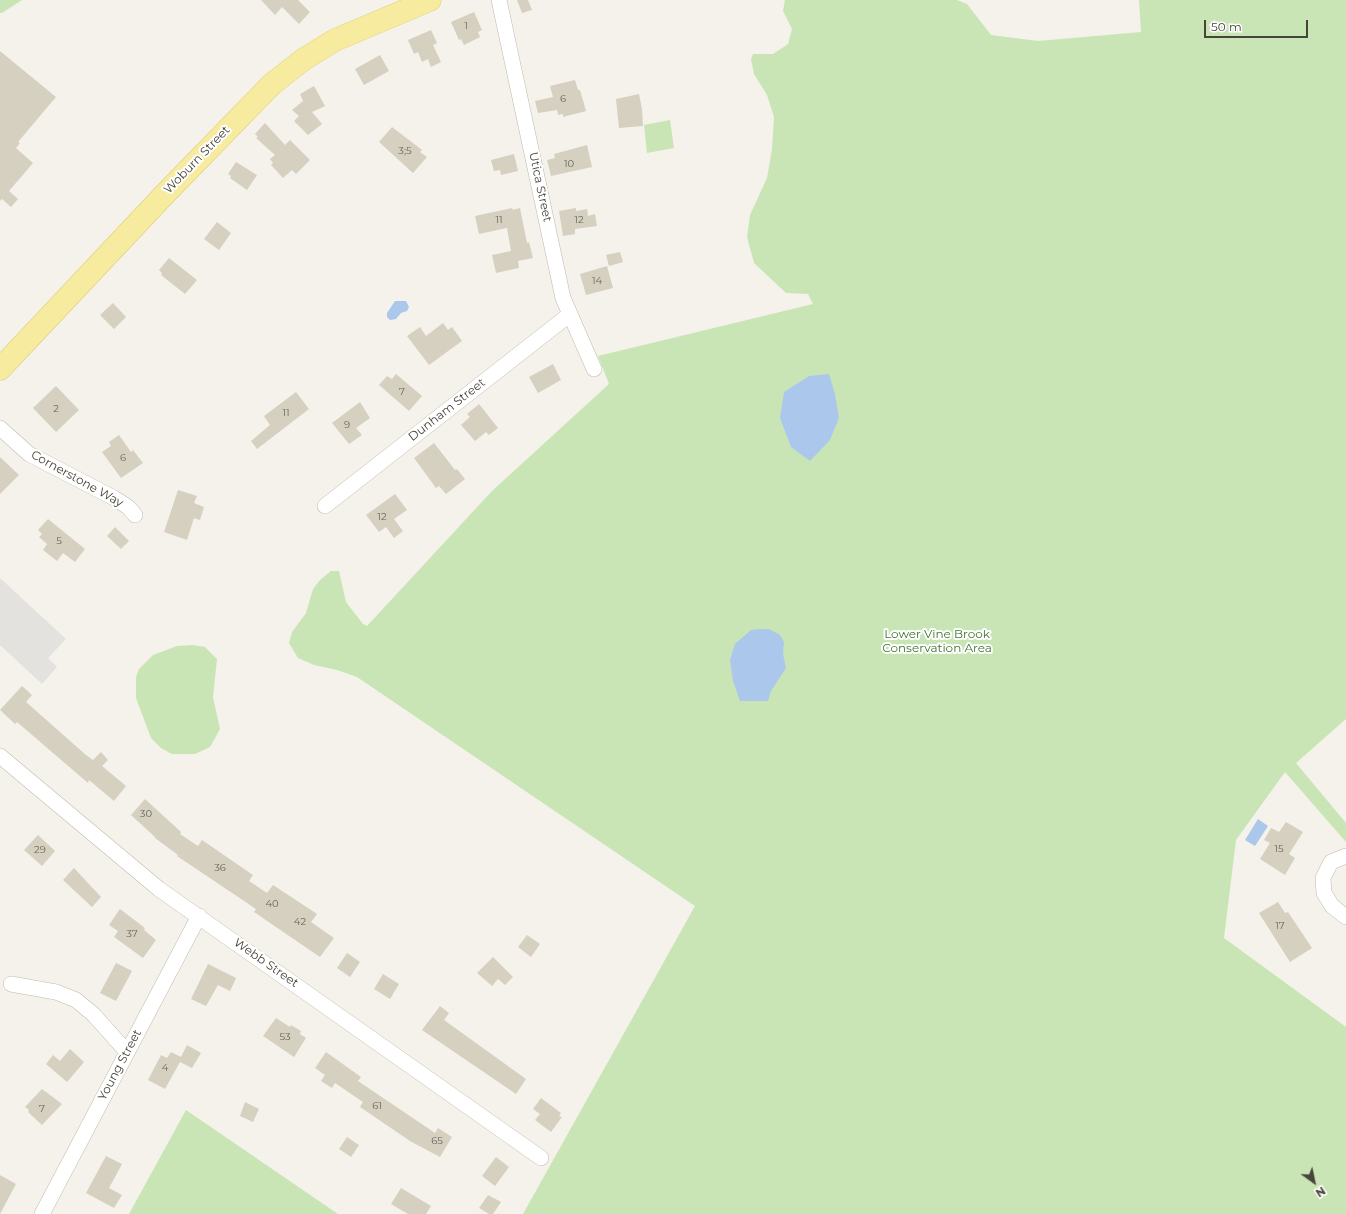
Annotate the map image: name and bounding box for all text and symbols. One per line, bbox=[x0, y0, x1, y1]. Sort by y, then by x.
scale bar bbox=[1206, 12, 1310, 38]
text: 50 m bbox=[1211, 19, 1242, 34]
house number: 1 bbox=[464, 20, 468, 32]
house number: 6 bbox=[560, 93, 566, 105]
street label: Woburn Street bbox=[161, 123, 233, 197]
house number: 3;5 bbox=[398, 145, 412, 157]
street label: Utica Street bbox=[526, 151, 554, 223]
house number: 10 bbox=[564, 158, 574, 170]
house number: 11 bbox=[495, 214, 503, 226]
house number: 12 bbox=[574, 214, 584, 226]
house number: 14 bbox=[592, 275, 602, 287]
street label: Dunham Street bbox=[406, 376, 488, 444]
house number: 7 bbox=[399, 386, 405, 398]
house number: 2 bbox=[53, 403, 59, 415]
house number: 11 bbox=[282, 407, 290, 419]
house number: 9 bbox=[344, 419, 350, 431]
street label: Cornerstone Way bbox=[28, 448, 126, 510]
house number: 6 bbox=[120, 452, 126, 464]
house number: 12 bbox=[377, 511, 387, 523]
house number: 5 bbox=[56, 535, 62, 547]
park label: Lower Vine Brook Conservation Area bbox=[882, 627, 992, 655]
house number: 30 bbox=[140, 808, 152, 820]
house number: 15 bbox=[1274, 843, 1284, 855]
house number: 29 bbox=[34, 844, 46, 856]
house number: 36 bbox=[214, 862, 226, 874]
house number: 40 bbox=[265, 898, 279, 910]
house number: 42 bbox=[294, 916, 306, 928]
house number: 17 bbox=[1275, 920, 1285, 932]
house number: 37 bbox=[126, 928, 138, 940]
street label: Webb Street bbox=[231, 935, 301, 991]
street label: Young Street bbox=[95, 1027, 145, 1103]
house number: 53 bbox=[279, 1031, 291, 1043]
house number: 4 bbox=[162, 1062, 168, 1074]
house number: 61 bbox=[372, 1100, 382, 1112]
house number: 7 bbox=[39, 1103, 45, 1115]
house number: 65 bbox=[431, 1135, 443, 1147]
north arrow bbox=[1294, 1162, 1334, 1202]
text: N bbox=[1313, 1184, 1328, 1200]

